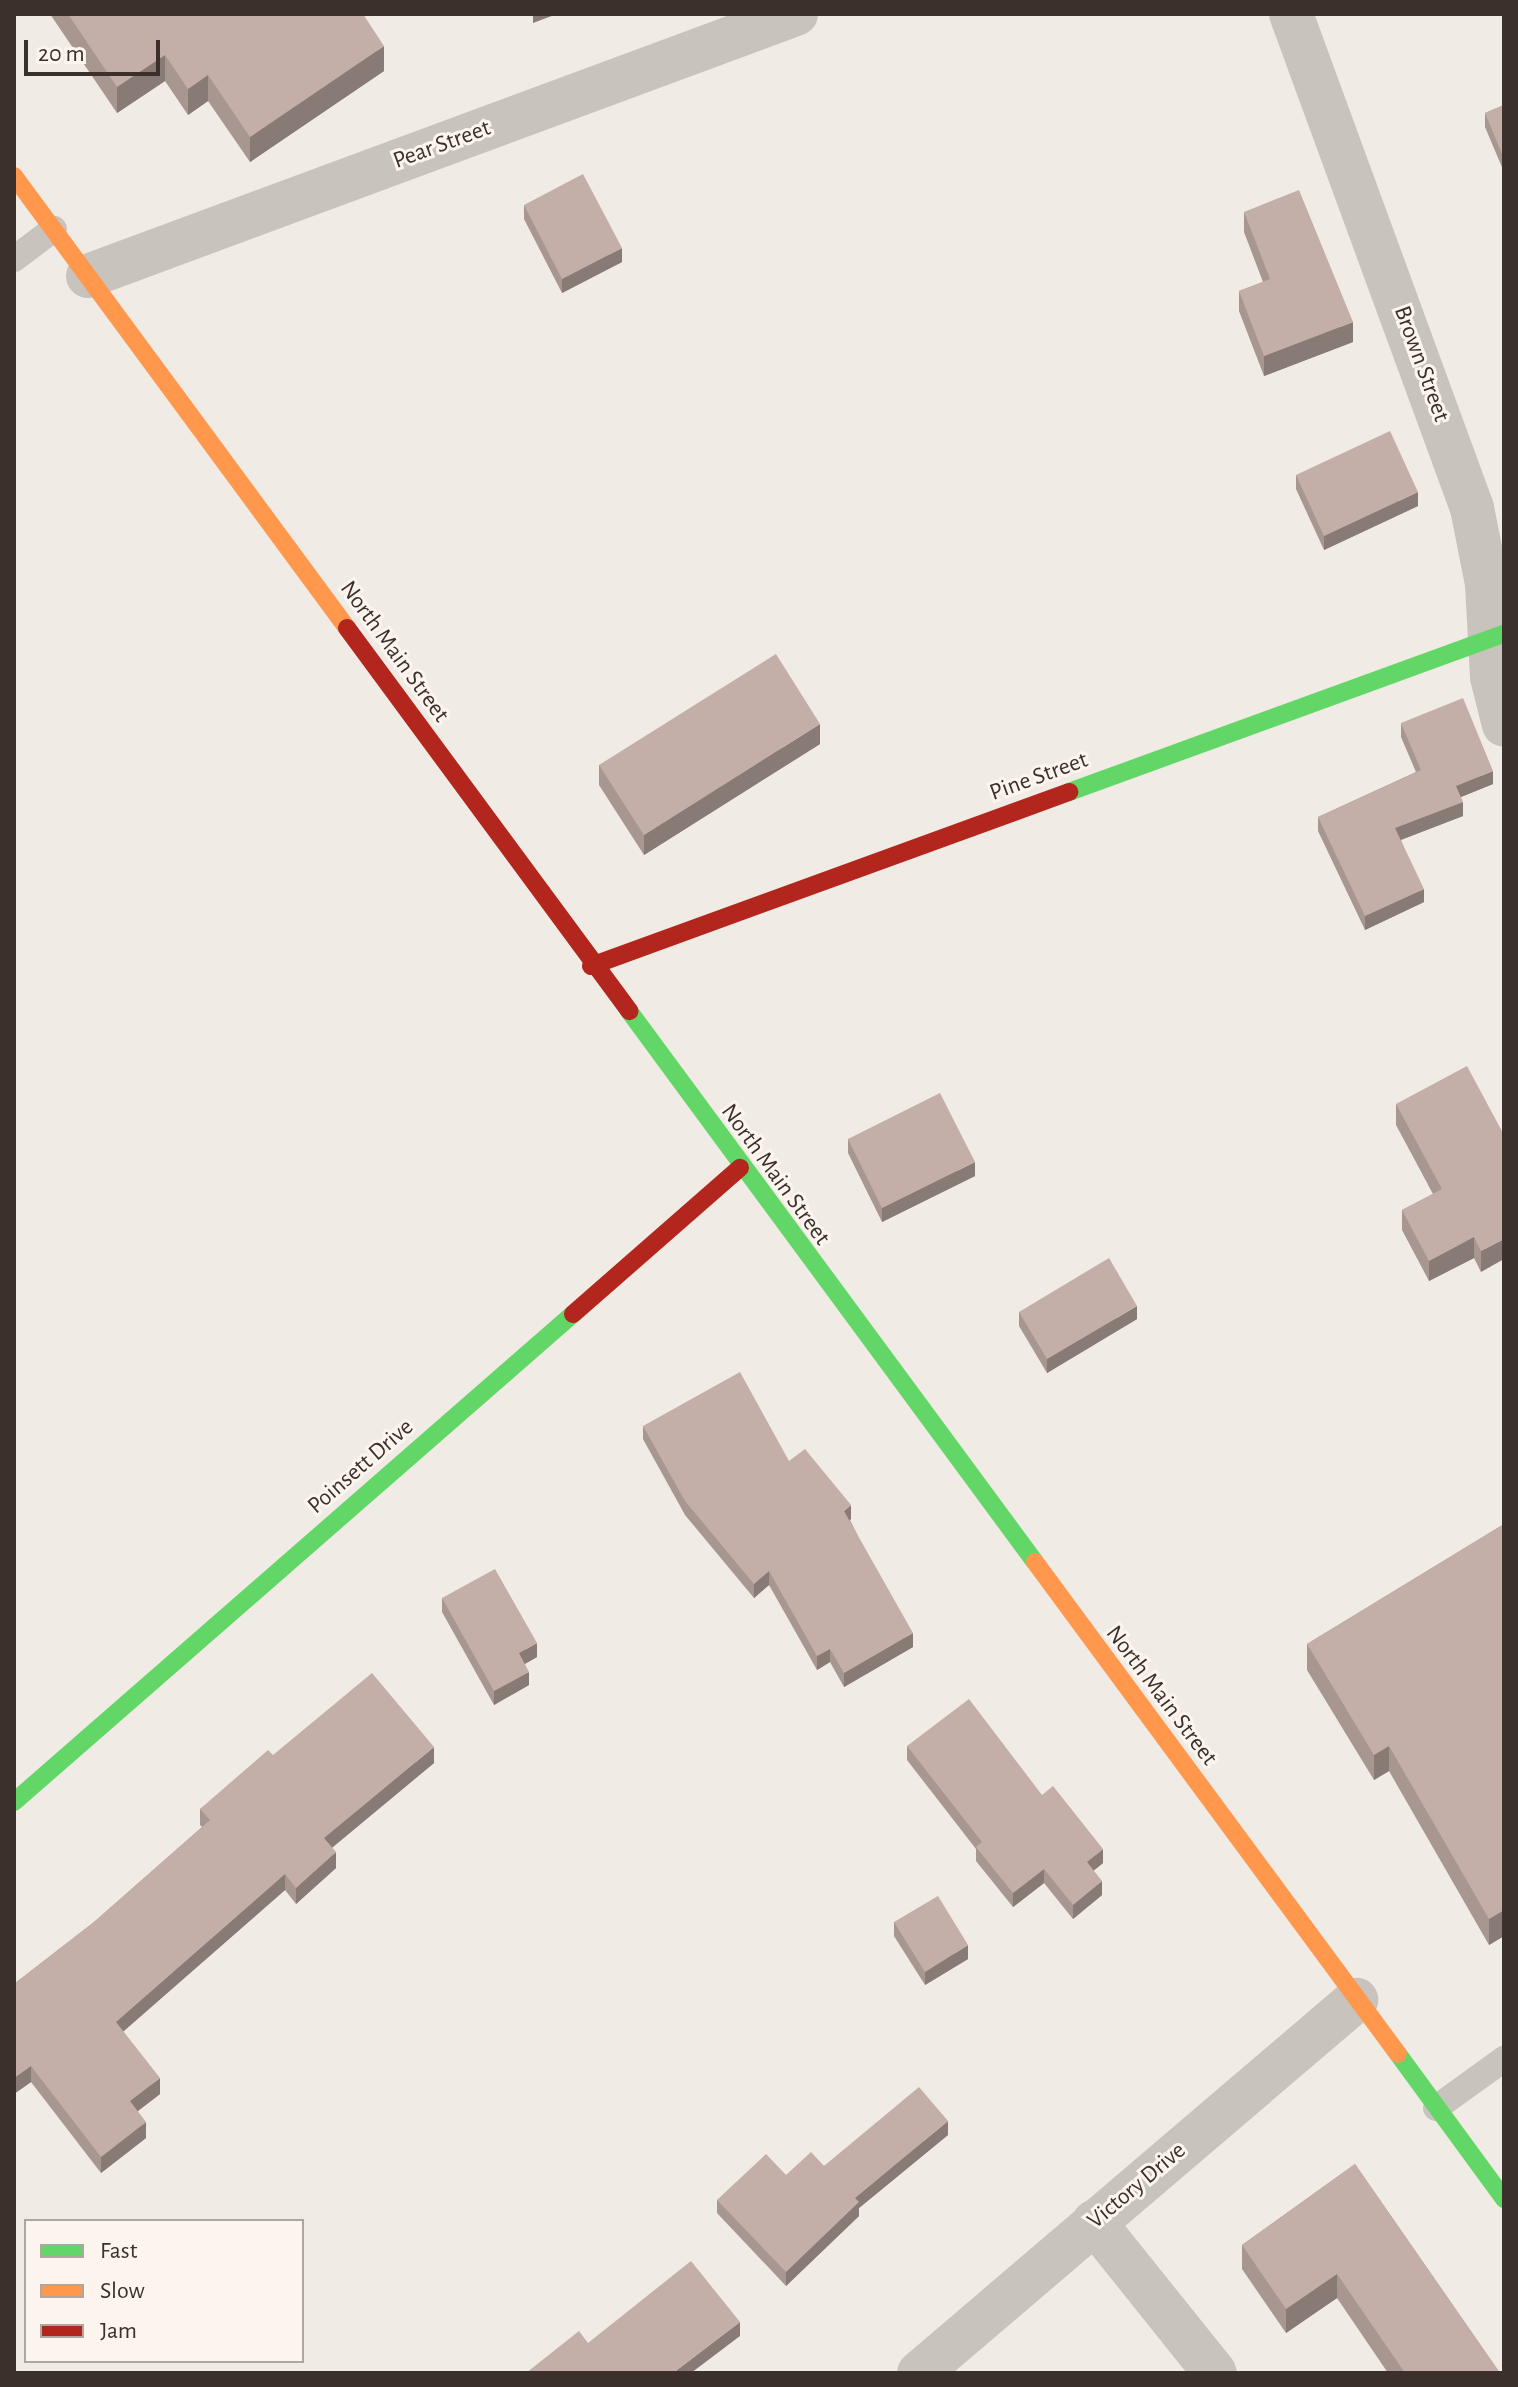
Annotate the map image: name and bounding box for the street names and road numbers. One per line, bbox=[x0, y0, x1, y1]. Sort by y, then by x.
street label: Pear Street bbox=[389, 114, 495, 176]
street label: Brown Street bbox=[1387, 302, 1455, 426]
street label: North Main Street bbox=[333, 576, 455, 728]
street label: Pine Street bbox=[986, 746, 1092, 808]
street label: North Main Street bbox=[714, 1099, 836, 1251]
street label: Poinsett Drive bbox=[302, 1413, 420, 1521]
street label: North Main Street bbox=[1099, 1620, 1223, 1772]
street label: Victory Drive bbox=[1082, 2137, 1192, 2235]

